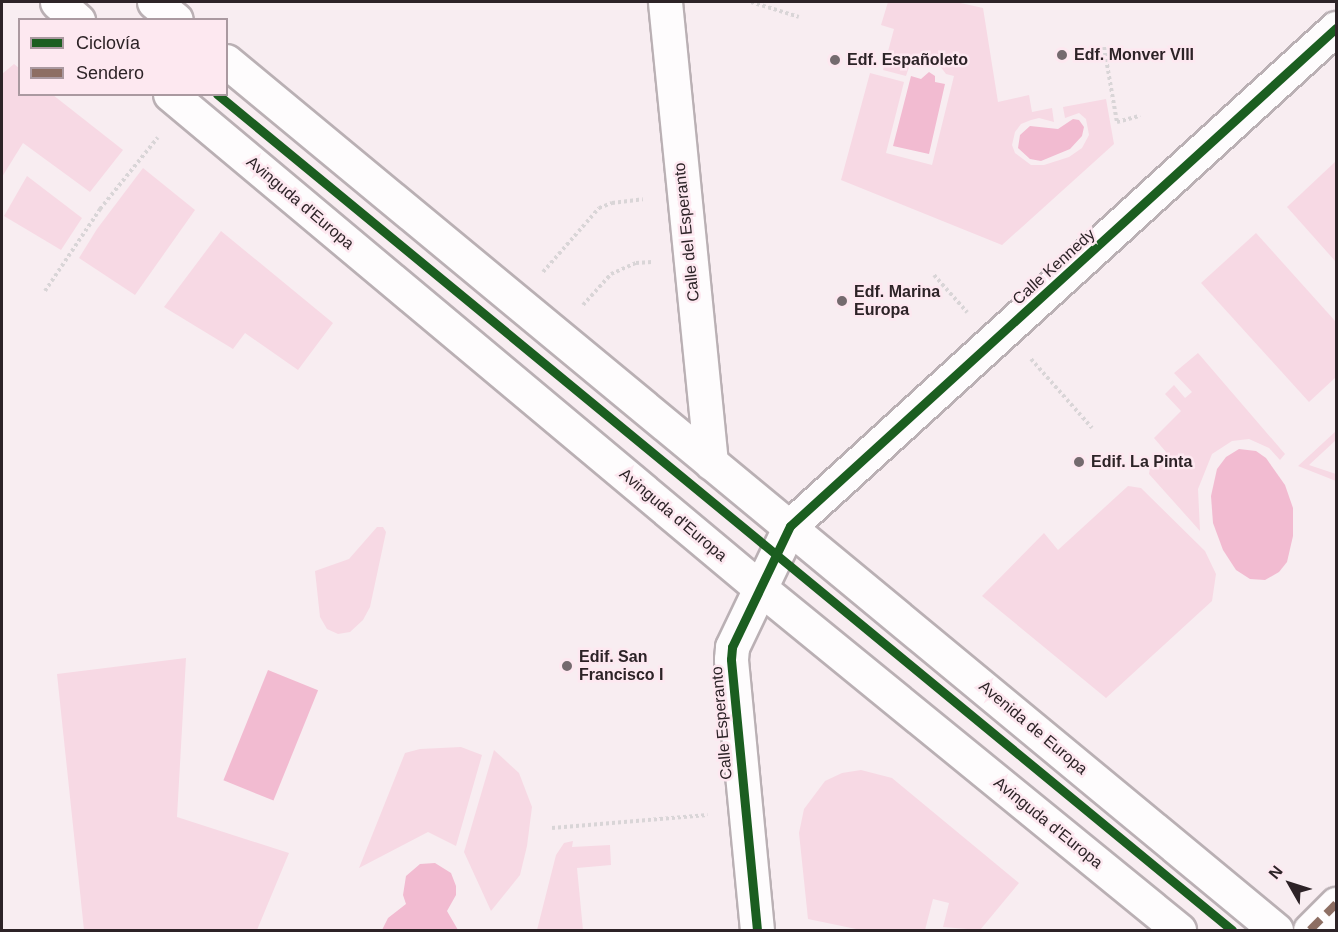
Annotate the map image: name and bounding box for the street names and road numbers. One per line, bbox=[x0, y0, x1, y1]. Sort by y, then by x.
street label: Avinguda d'Europa bbox=[242, 152, 358, 254]
street label: Calle del Esperanto bbox=[670, 162, 704, 302]
street label: Calle Kennedy bbox=[1009, 225, 1099, 309]
street label: Avinguda d'Europa bbox=[615, 464, 731, 566]
street label: Calle Esperanto bbox=[707, 665, 737, 781]
street label: Avenida de Europa bbox=[975, 677, 1091, 779]
street label: Avinguda d'Europa bbox=[990, 773, 1106, 873]

